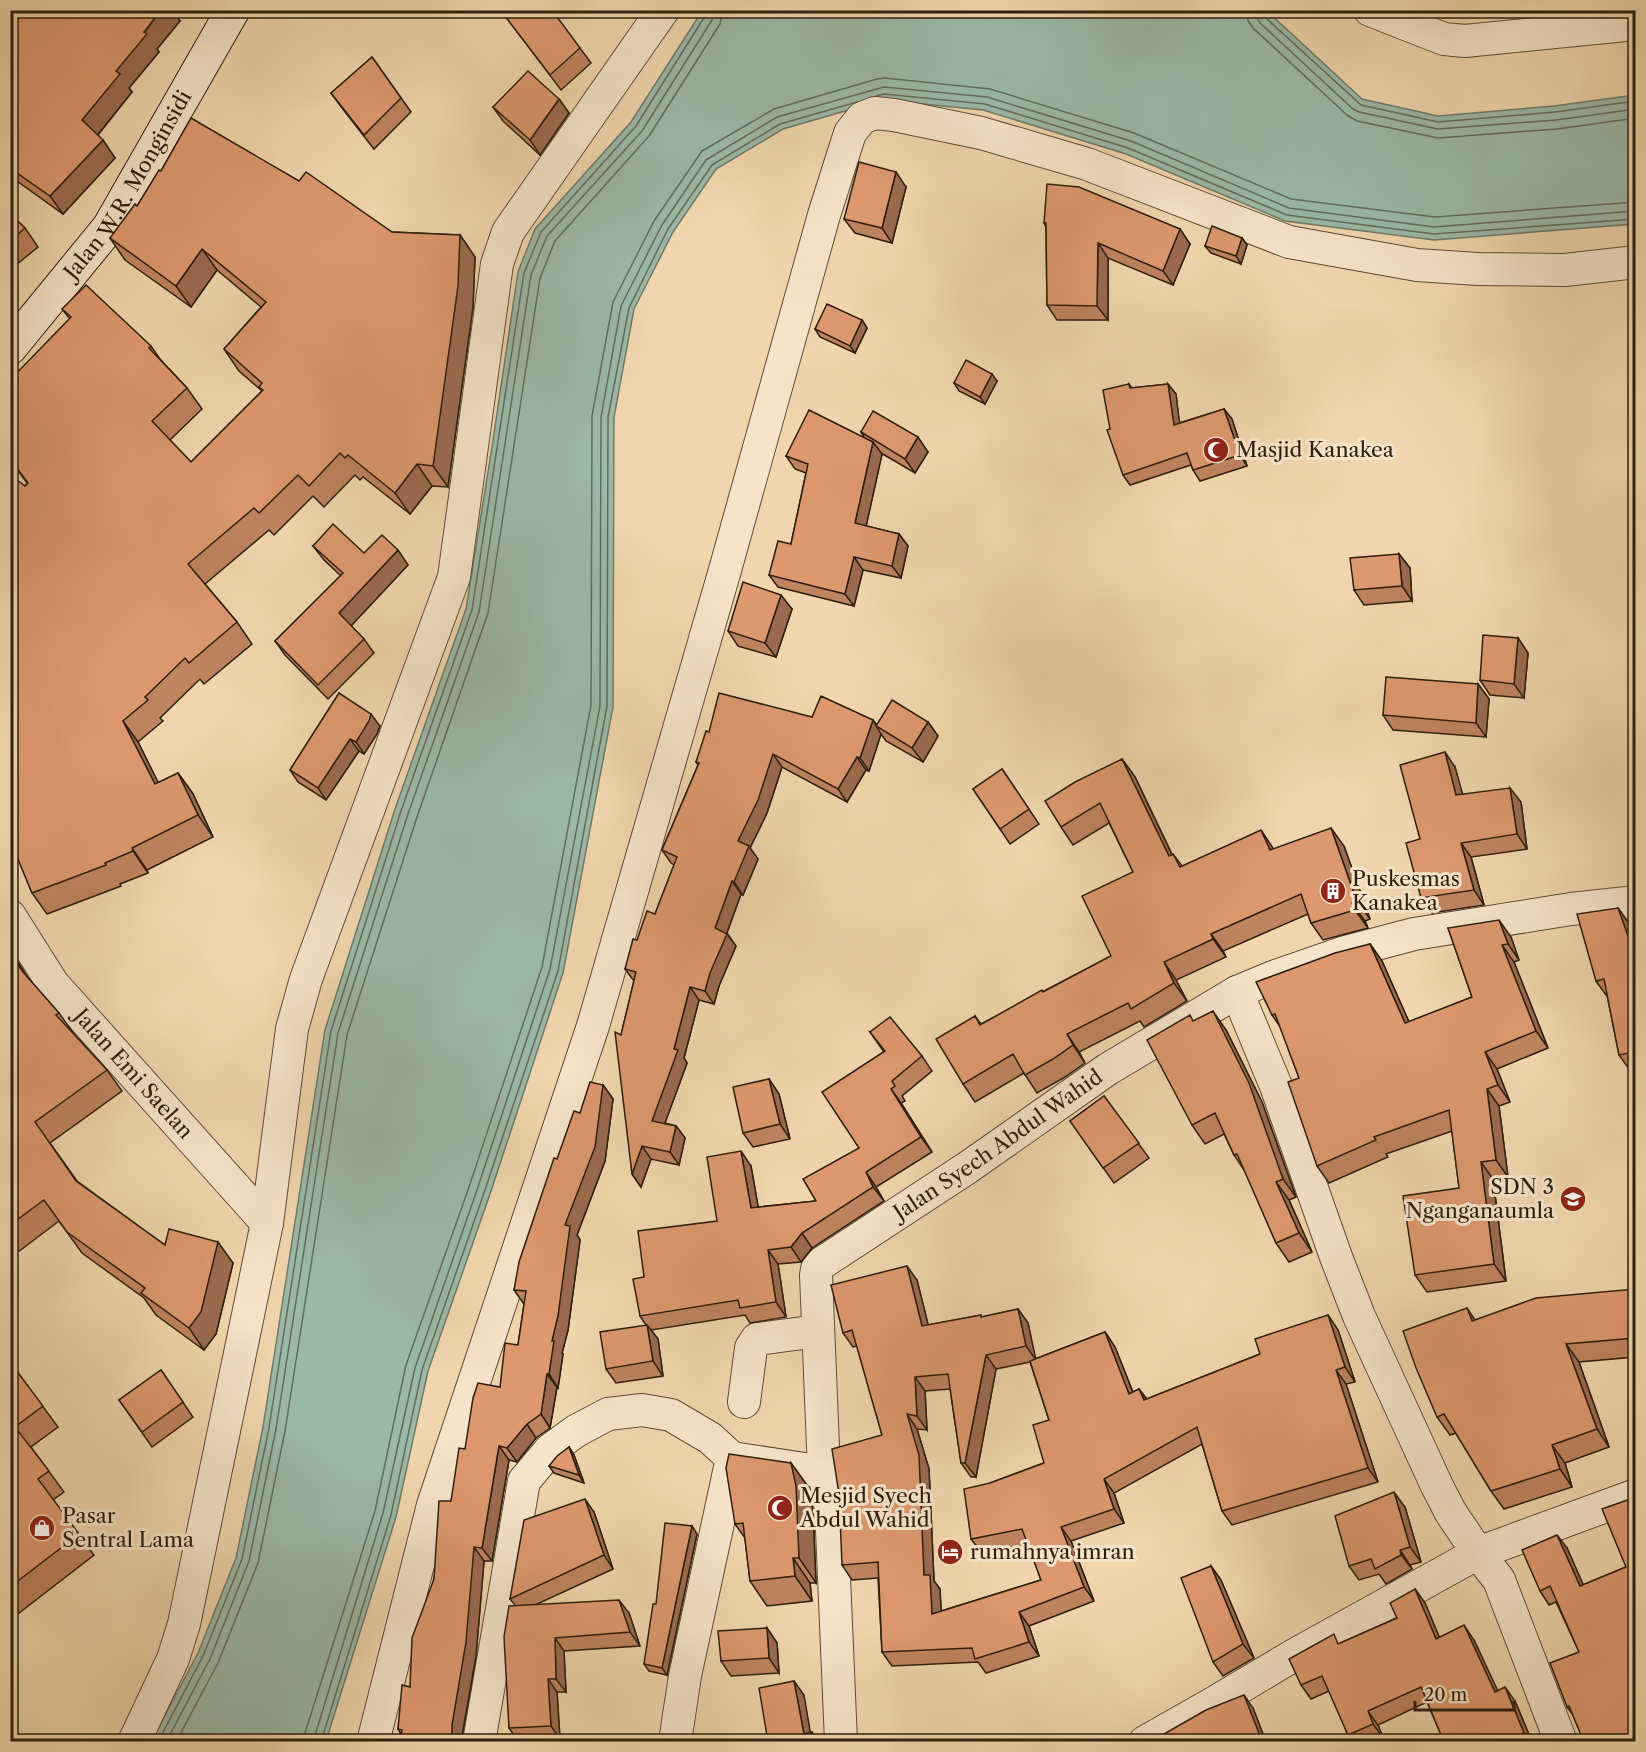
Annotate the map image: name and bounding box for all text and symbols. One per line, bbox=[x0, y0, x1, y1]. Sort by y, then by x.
street label: Jalan W.R. Monginsidi bbox=[57, 86, 196, 286]
mosque icon: Masjid Kanakea bbox=[1201, 435, 1231, 465]
place label: Masjid Kanakea bbox=[1236, 437, 1395, 462]
place label: Puskesmas Kanakea bbox=[1352, 866, 1460, 915]
building icon: Puskesmas Kanakea bbox=[1318, 876, 1348, 906]
street label: Jalan Emi Saelan bbox=[67, 1001, 199, 1144]
street label: Jalan Syech Abdul Wahid bbox=[886, 1064, 1107, 1226]
place label: SDN 3 Nganganaumla bbox=[1406, 1174, 1555, 1223]
school or university icon: SDN 3 Nganganaumla bbox=[1558, 1184, 1588, 1214]
place label: Mesjid Syech Abdul Wahid bbox=[799, 1483, 932, 1532]
mosque icon: Mesjid Syech Abdul Wahid bbox=[765, 1493, 795, 1523]
place label: Pasar Sentral Lama bbox=[62, 1503, 195, 1552]
shop icon: Pasar Sentral Lama bbox=[27, 1513, 57, 1543]
hotel icon: rumahnya imran bbox=[935, 1537, 965, 1567]
place label: rumahnya imran bbox=[970, 1539, 1135, 1564]
scale bar bbox=[1415, 1674, 1514, 1712]
text: 20 m bbox=[1424, 1684, 1468, 1706]

